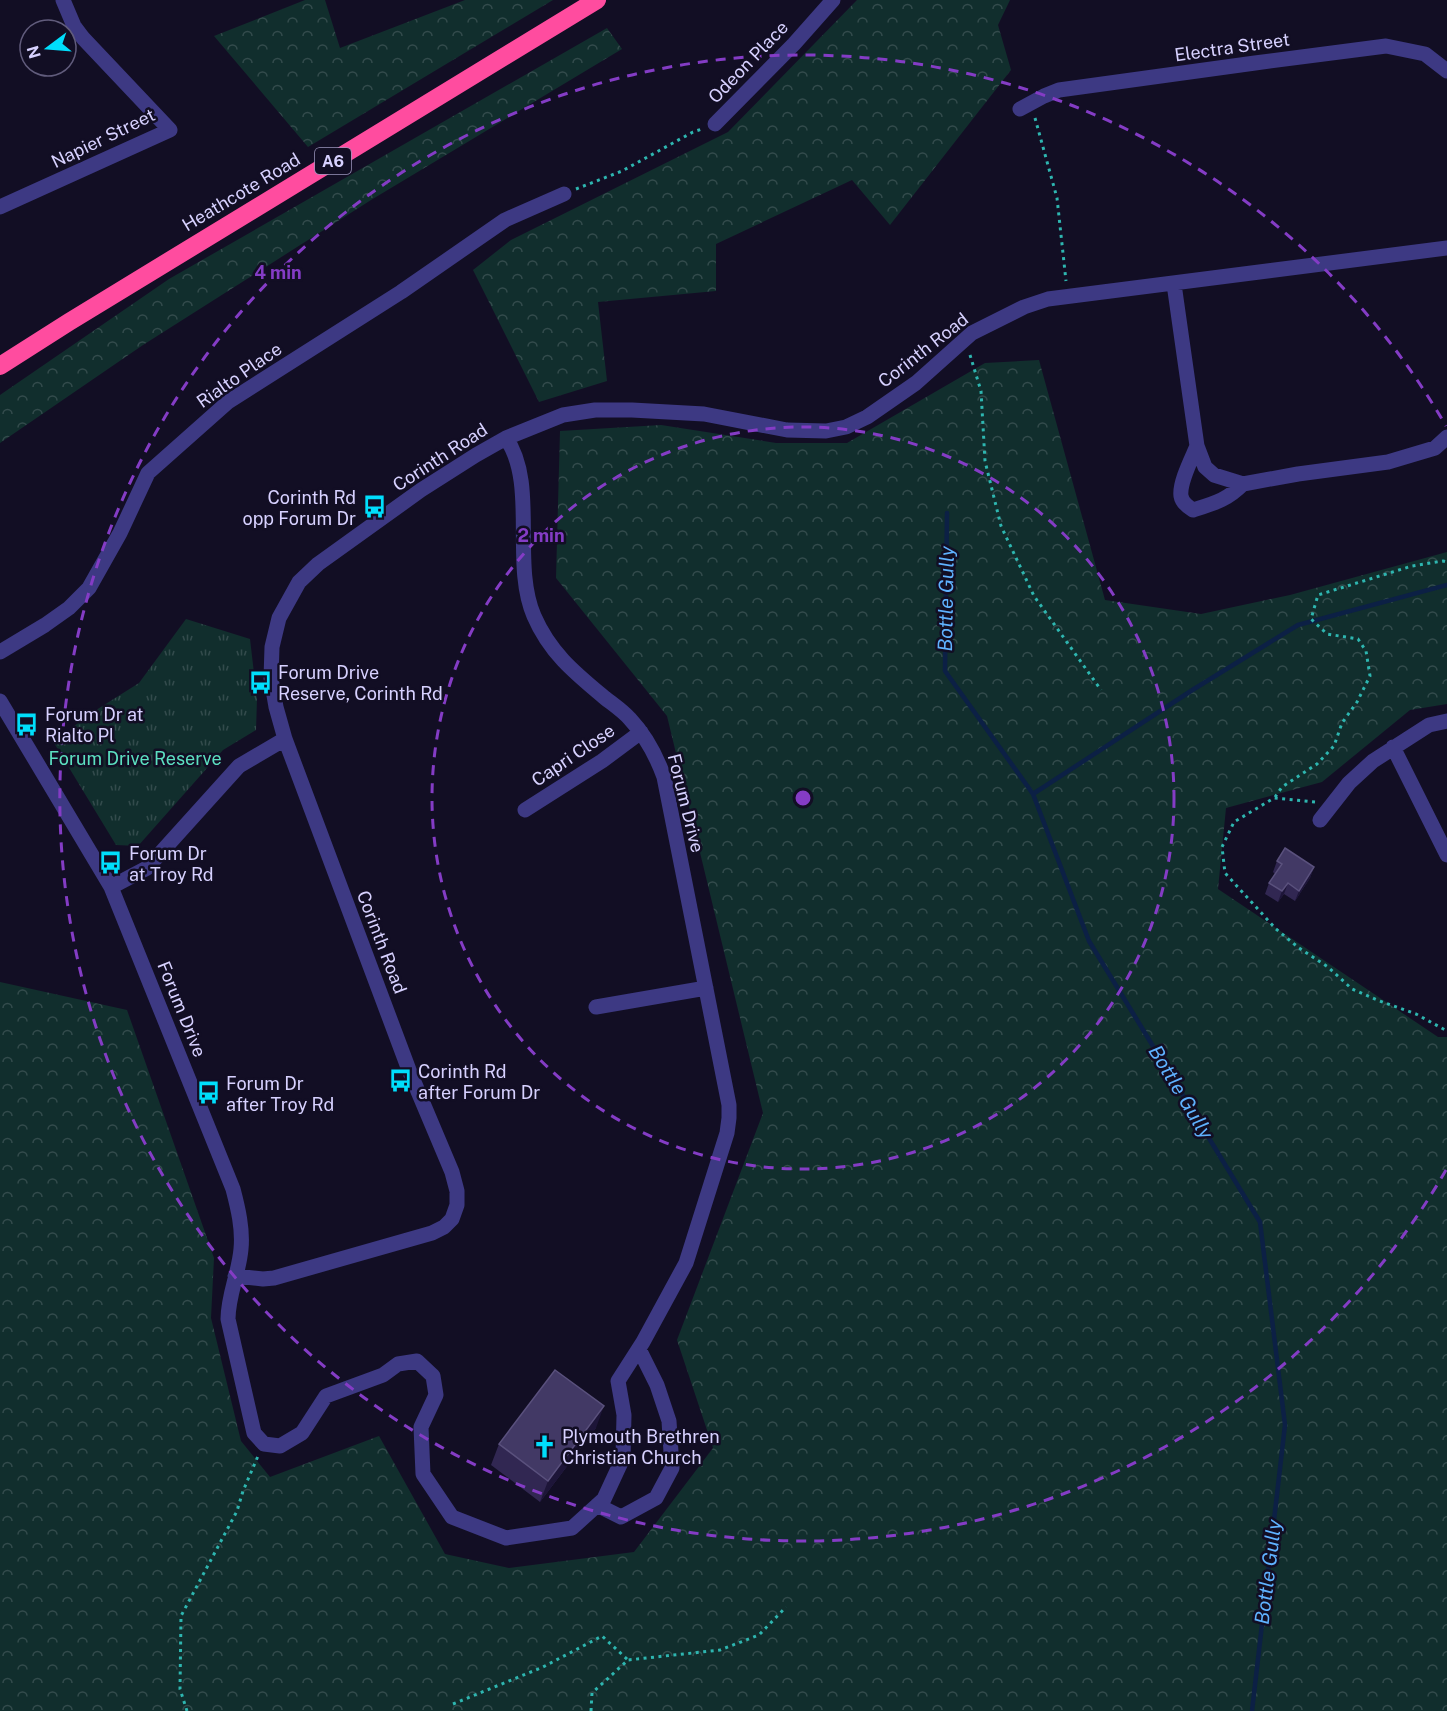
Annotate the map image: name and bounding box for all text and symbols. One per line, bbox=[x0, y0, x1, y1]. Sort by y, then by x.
street label: Odeon Place bbox=[704, 17, 792, 107]
north arrow bbox=[18, 18, 78, 78]
street label: Electra Street bbox=[1173, 29, 1291, 65]
text: N bbox=[23, 43, 45, 61]
street label: Napier Street bbox=[48, 104, 158, 172]
street label: Heathcote Road bbox=[178, 148, 304, 236]
road number: A6 bbox=[315, 148, 351, 174]
text: 4 min bbox=[254, 262, 302, 283]
street label: Corinth Road bbox=[874, 308, 972, 392]
street label: Rialto Place bbox=[192, 338, 286, 412]
street label: Corinth Road bbox=[389, 419, 491, 495]
place label: Corinth Rd opp Forum Dr bbox=[242, 487, 356, 529]
bus stop icon: Corinth Rd opp Forum Dr bbox=[361, 494, 387, 520]
text: 2 min bbox=[517, 525, 565, 546]
water label: Bottle Gully bbox=[933, 545, 959, 652]
place label: Forum Drive Reserve, Corinth Rd bbox=[278, 662, 443, 704]
bus stop icon: Forum Drive Reserve, Corinth Rd bbox=[247, 669, 273, 695]
place label: Forum Dr at Rialto Pl bbox=[45, 704, 144, 746]
bus stop icon: Forum Dr at Rialto Pl bbox=[14, 711, 40, 737]
street label: Capri Close bbox=[527, 720, 619, 790]
park label: Forum Drive Reserve bbox=[48, 748, 222, 769]
street label: Forum Drive bbox=[664, 751, 708, 855]
centre of rings bbox=[793, 788, 813, 808]
place label: Forum Dr at Troy Rd bbox=[129, 843, 214, 885]
bus stop icon: Forum Dr at Troy Rd bbox=[98, 850, 124, 876]
street label: Corinth Road bbox=[353, 888, 411, 996]
street label: Forum Drive bbox=[153, 958, 211, 1060]
water label: Bottle Gully bbox=[1144, 1041, 1219, 1144]
place label: Corinth Rd after Forum Dr bbox=[418, 1061, 540, 1103]
bus stop icon: Corinth Rd after Forum Dr bbox=[387, 1068, 413, 1094]
place label: Forum Dr after Troy Rd bbox=[226, 1073, 334, 1115]
bus stop icon: Forum Dr after Troy Rd bbox=[195, 1080, 221, 1106]
place label: Plymouth Brethren Christian Church bbox=[562, 1426, 720, 1468]
church icon: Plymouth Brethren Christian Church bbox=[531, 1433, 557, 1459]
water label: Bottle Gully bbox=[1250, 1517, 1286, 1626]

